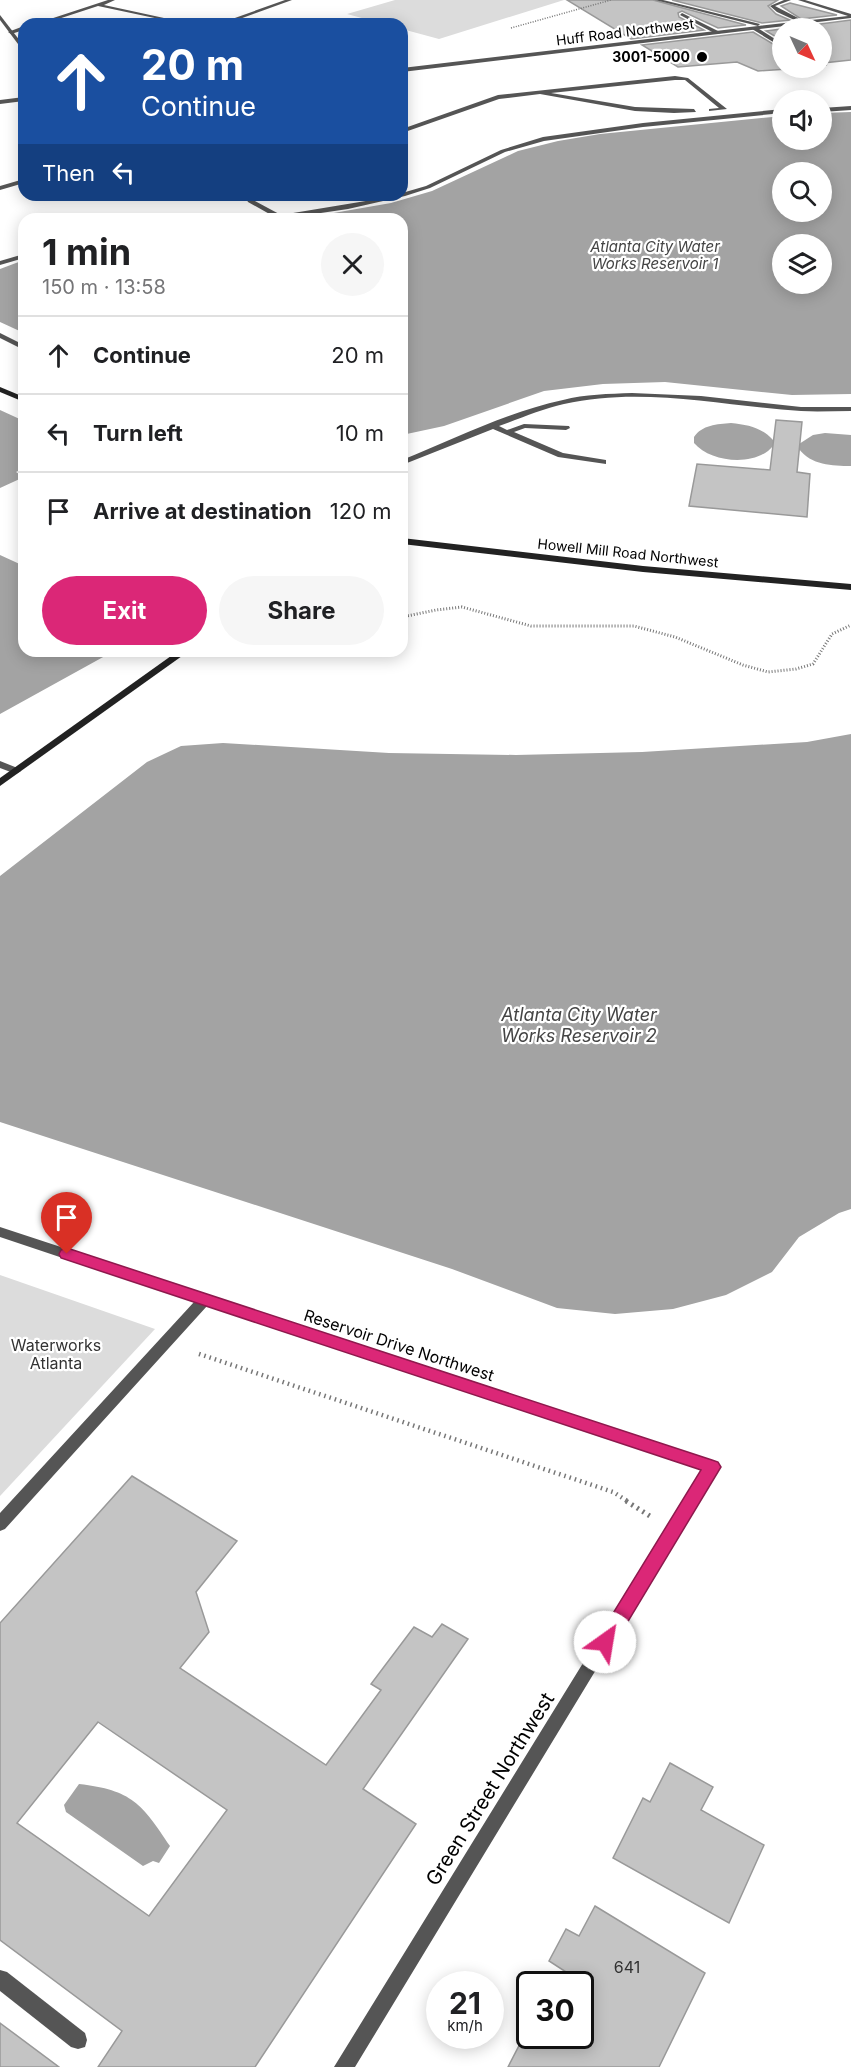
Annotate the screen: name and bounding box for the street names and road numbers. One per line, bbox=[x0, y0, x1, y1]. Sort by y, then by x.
street label: Huff Road Northwest bbox=[555, 15, 695, 48]
street label: Howell Mill Road Northwest bbox=[537, 535, 720, 570]
street label: Reservoir Drive Northwest bbox=[301, 1305, 497, 1385]
street label: Green Street Northwest bbox=[421, 1688, 559, 1890]

